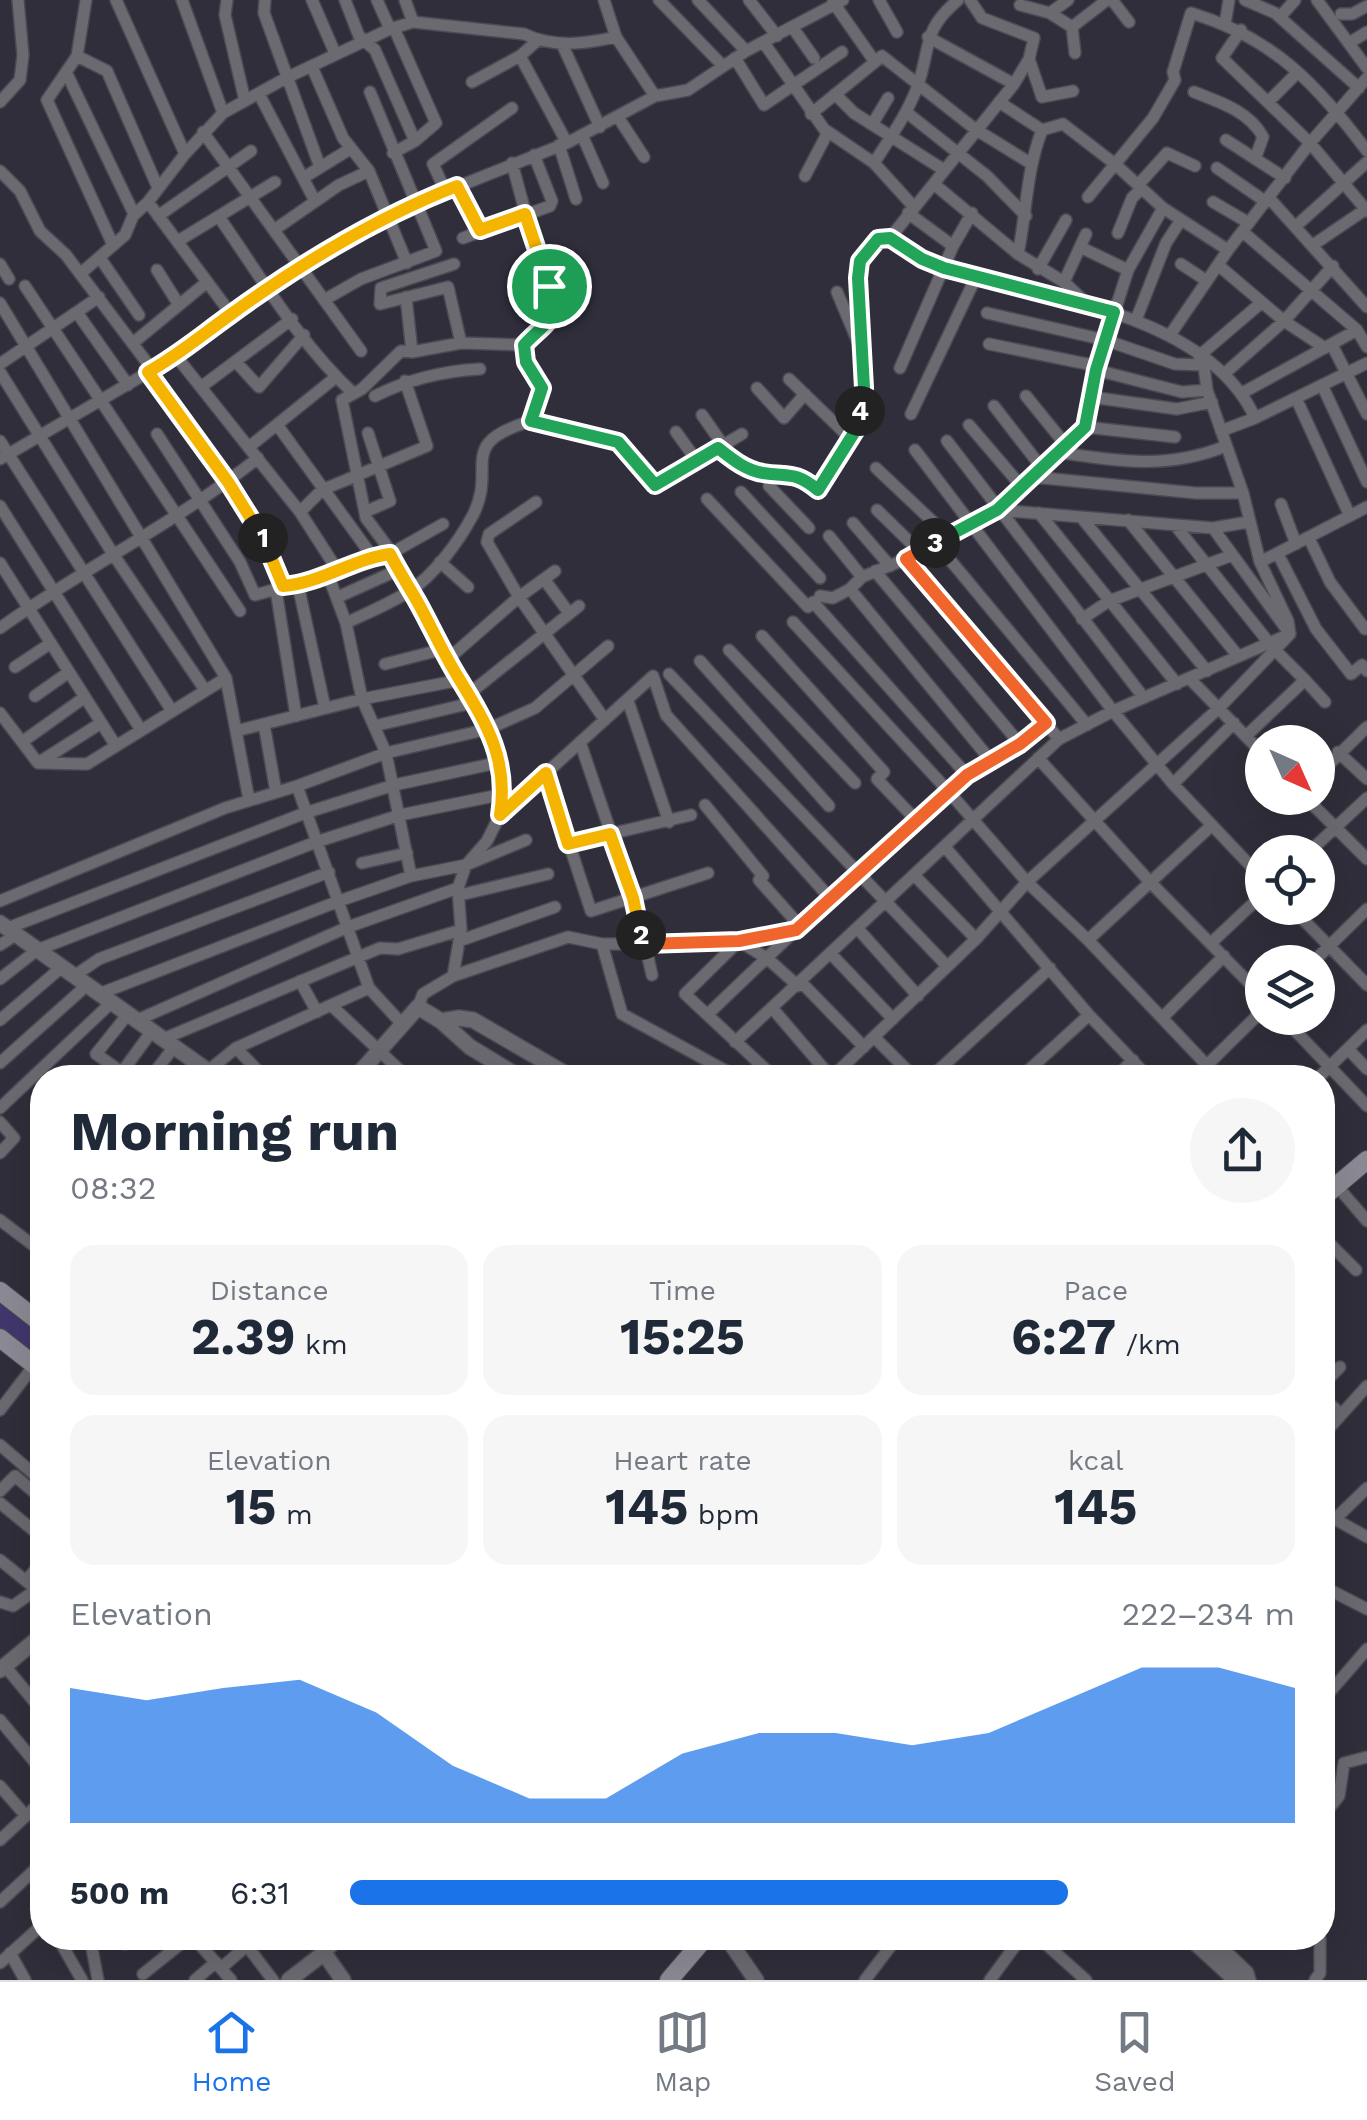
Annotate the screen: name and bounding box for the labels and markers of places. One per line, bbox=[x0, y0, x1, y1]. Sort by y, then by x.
pin bbox=[507, 244, 592, 329]
pin: 4 bbox=[835, 386, 885, 436]
pin: 1 bbox=[238, 513, 288, 563]
pin: 3 bbox=[910, 518, 960, 568]
pin: 2 bbox=[616, 910, 666, 960]

